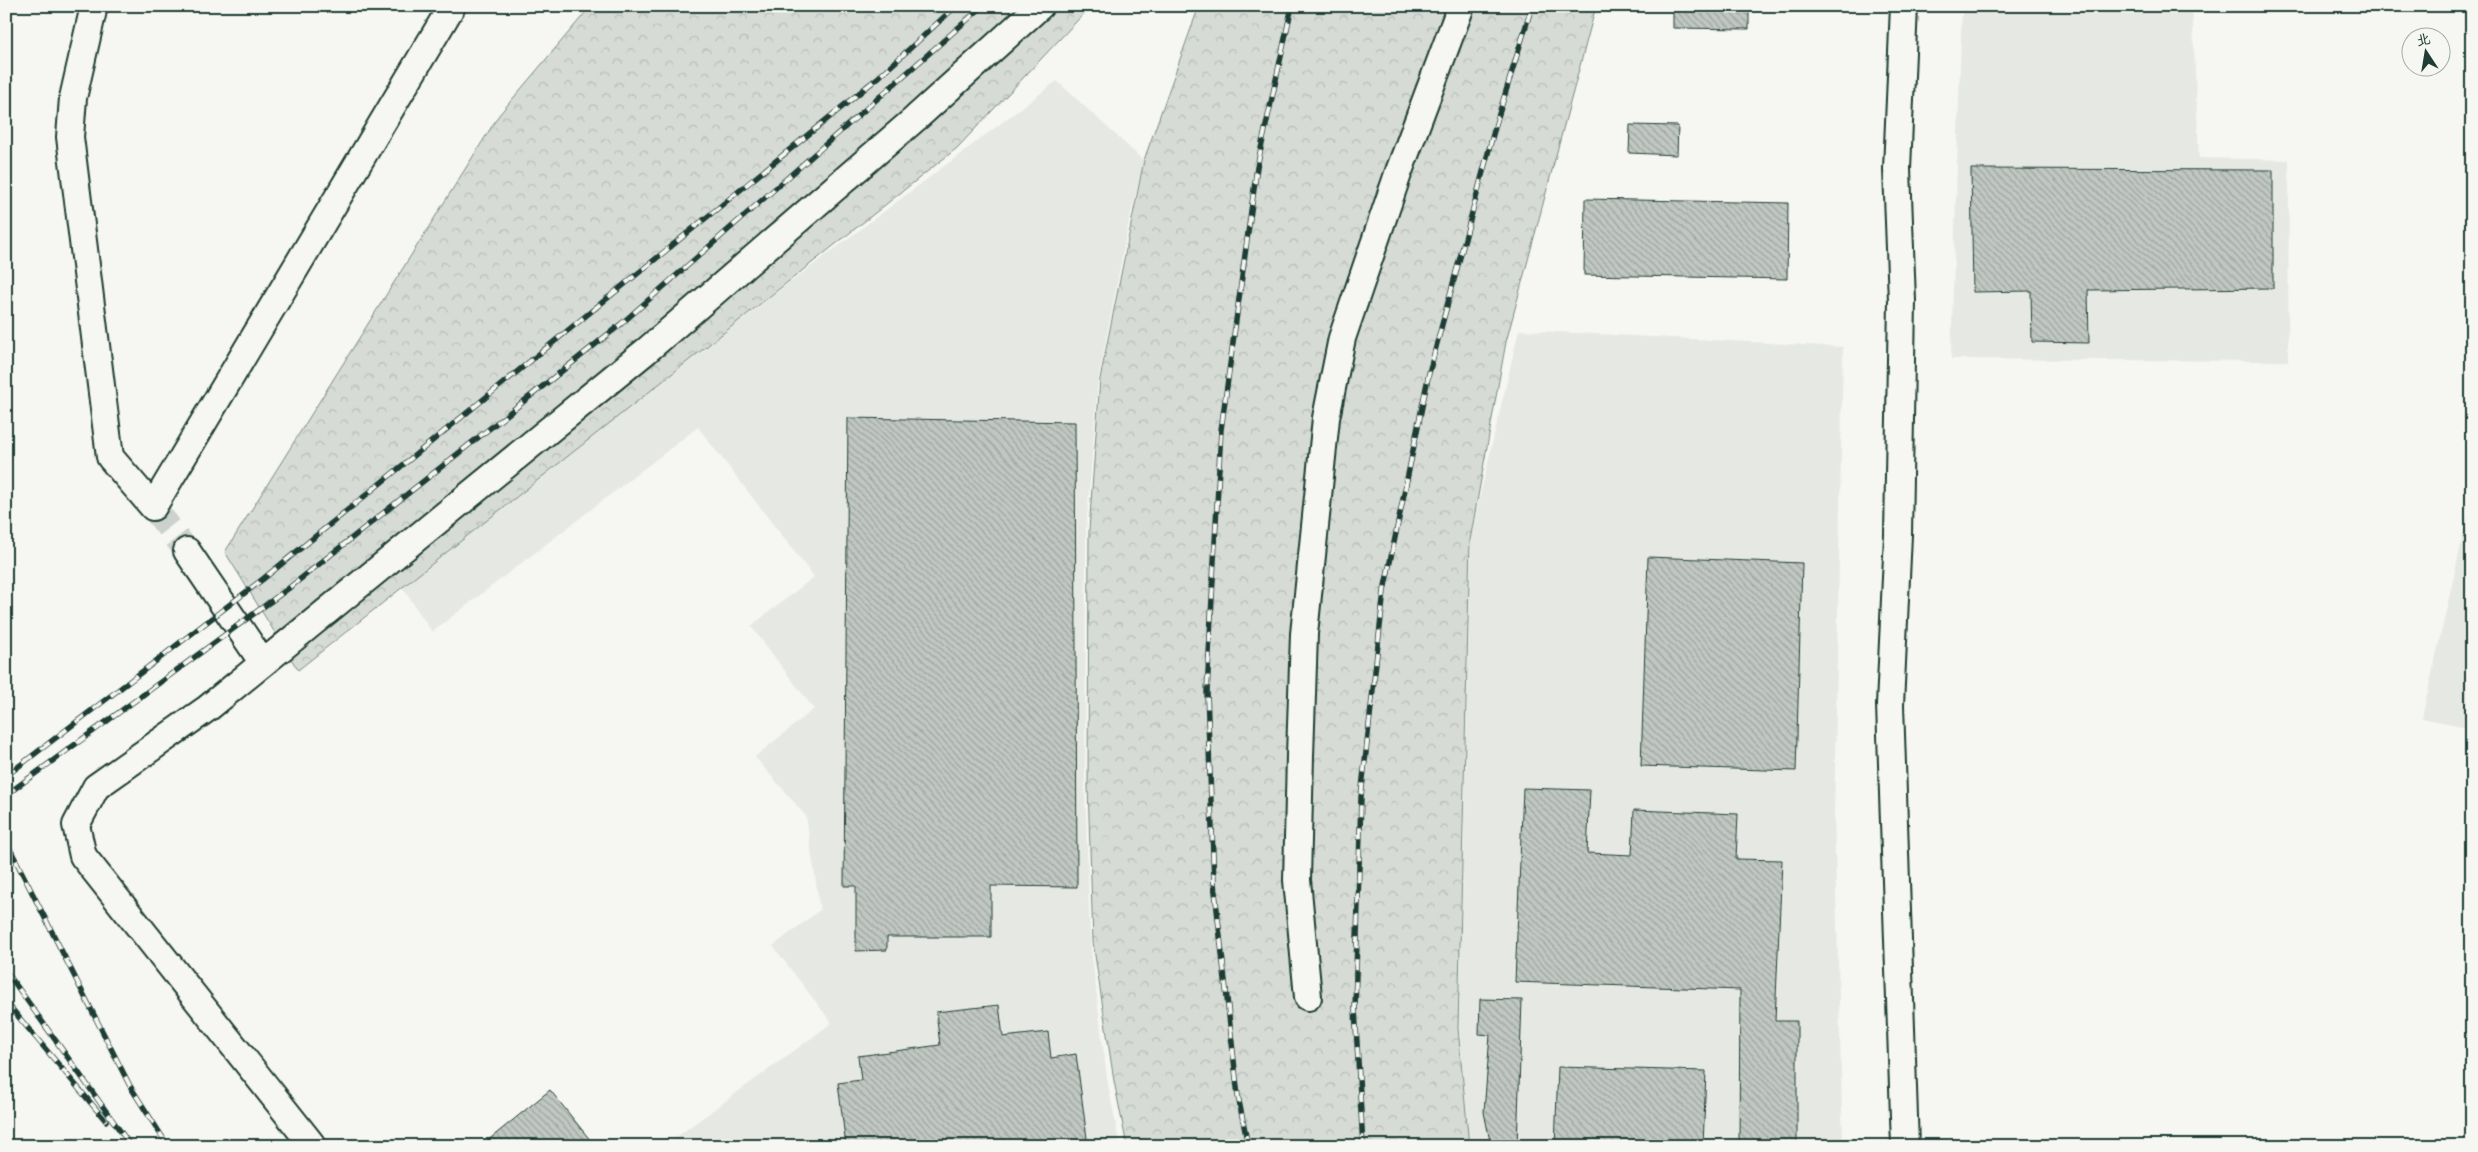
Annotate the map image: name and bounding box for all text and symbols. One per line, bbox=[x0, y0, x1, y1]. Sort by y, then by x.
north arrow bbox=[2400, 28, 2450, 78]
text: 北 bbox=[2415, 30, 2432, 50]

